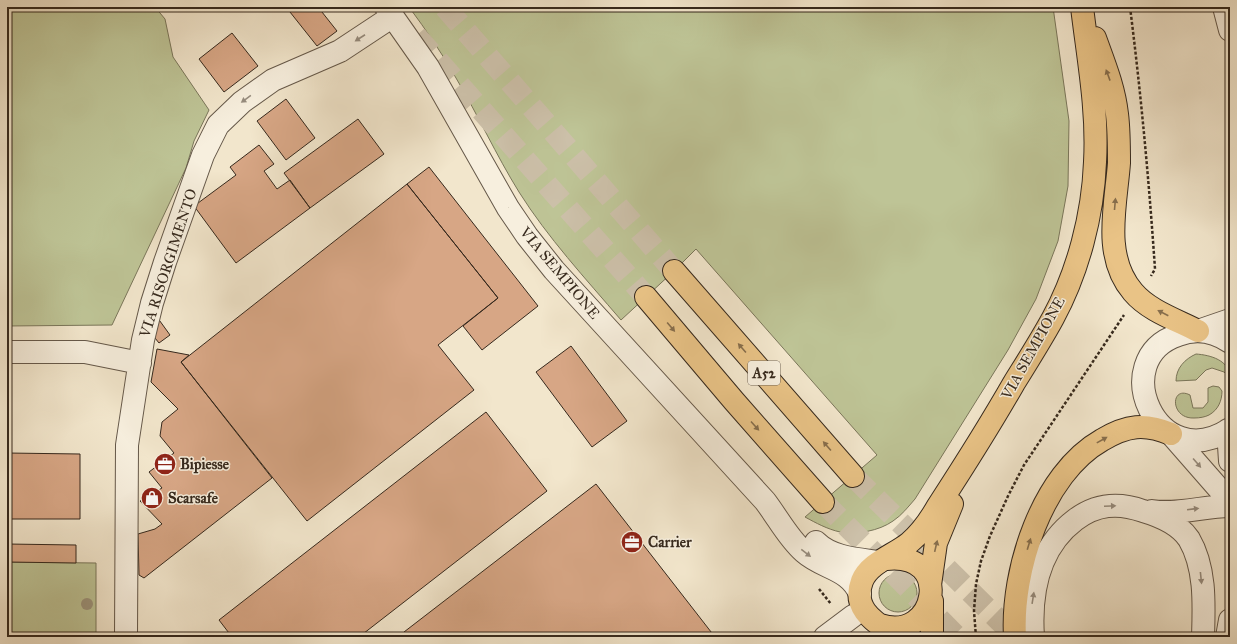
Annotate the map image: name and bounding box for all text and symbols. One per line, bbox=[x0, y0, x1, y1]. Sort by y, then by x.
one-way arrow bbox=[355, 34, 365, 42]
one-way arrow bbox=[1105, 69, 1111, 81]
one-way arrow bbox=[241, 95, 252, 104]
street label: VIA RISORGIMENTO bbox=[135, 186, 201, 341]
one-way arrow bbox=[1112, 198, 1118, 210]
street label: VIA SEMPIONE bbox=[516, 223, 604, 323]
street label: VIA SEMPIONE bbox=[997, 293, 1069, 403]
one-way arrow bbox=[1158, 310, 1169, 317]
one-way arrow bbox=[666, 322, 675, 332]
one-way arrow bbox=[738, 344, 747, 353]
road number: A52 bbox=[748, 361, 780, 385]
one-way arrow bbox=[751, 421, 760, 431]
one-way arrow bbox=[1096, 436, 1108, 443]
one-way arrow bbox=[823, 441, 832, 452]
office icon: Bipiesse bbox=[152, 451, 178, 477]
place label: Bipiesse bbox=[180, 455, 230, 474]
one-way arrow bbox=[1192, 459, 1201, 468]
shop icon: Scarsafe bbox=[139, 485, 165, 511]
place label: Scarsafe bbox=[168, 489, 219, 507]
one-way arrow bbox=[1104, 503, 1117, 509]
one-way arrow bbox=[1187, 506, 1199, 512]
office icon: Carrier bbox=[619, 529, 645, 555]
place label: Carrier bbox=[648, 533, 692, 551]
one-way arrow bbox=[1026, 537, 1032, 549]
one-way arrow bbox=[933, 540, 939, 552]
one-way arrow bbox=[801, 549, 812, 558]
one-way arrow bbox=[1198, 572, 1205, 584]
one-way arrow bbox=[1031, 592, 1037, 604]

